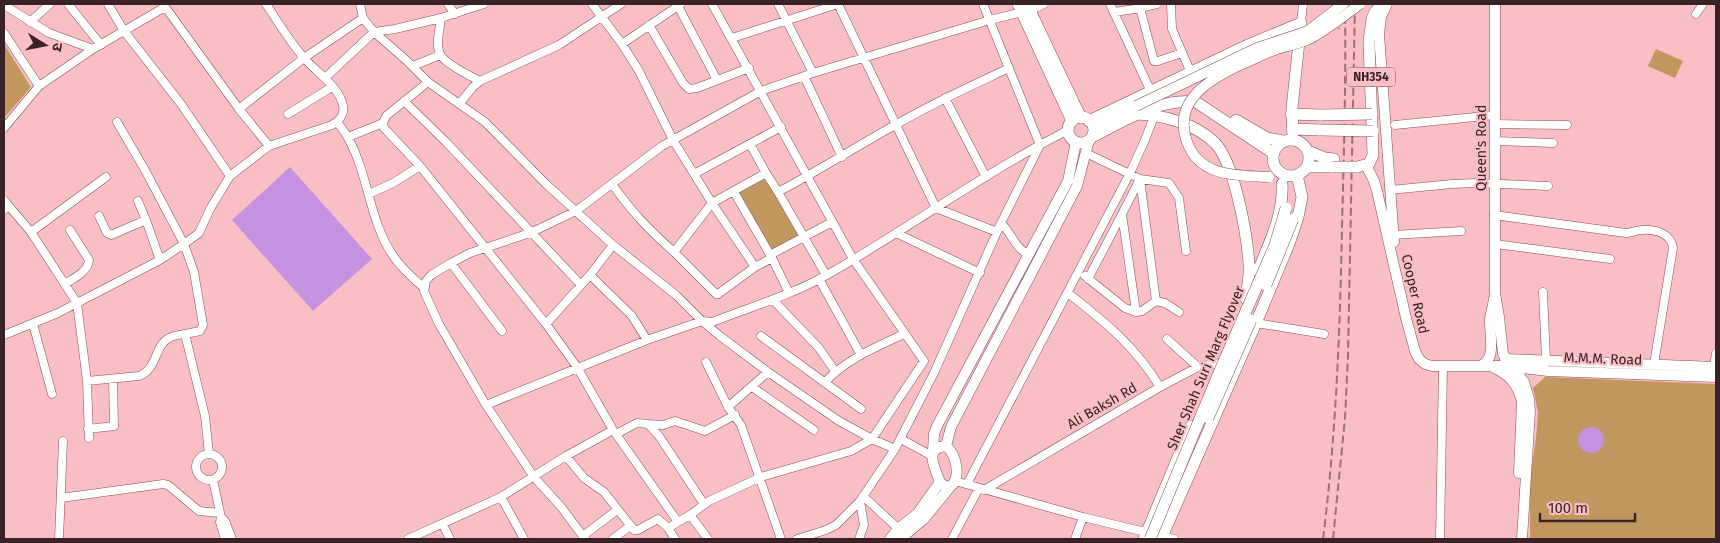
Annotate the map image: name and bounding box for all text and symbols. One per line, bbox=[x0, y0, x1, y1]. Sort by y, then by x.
north arrow bbox=[20, 20, 70, 70]
text: उ bbox=[48, 42, 66, 53]
road number: NH354 bbox=[1347, 68, 1395, 86]
street label: Queen's Road bbox=[1473, 105, 1490, 191]
street label: Cooper Road bbox=[1398, 252, 1432, 336]
street label: Sher Shah Suri Marg Flyover bbox=[1164, 283, 1249, 453]
street label: M.M.M. Road bbox=[1563, 349, 1643, 369]
street label: Ali Baksh Rd bbox=[1064, 379, 1140, 433]
scale bar bbox=[1540, 490, 1635, 522]
text: 100 m bbox=[1548, 499, 1588, 517]

